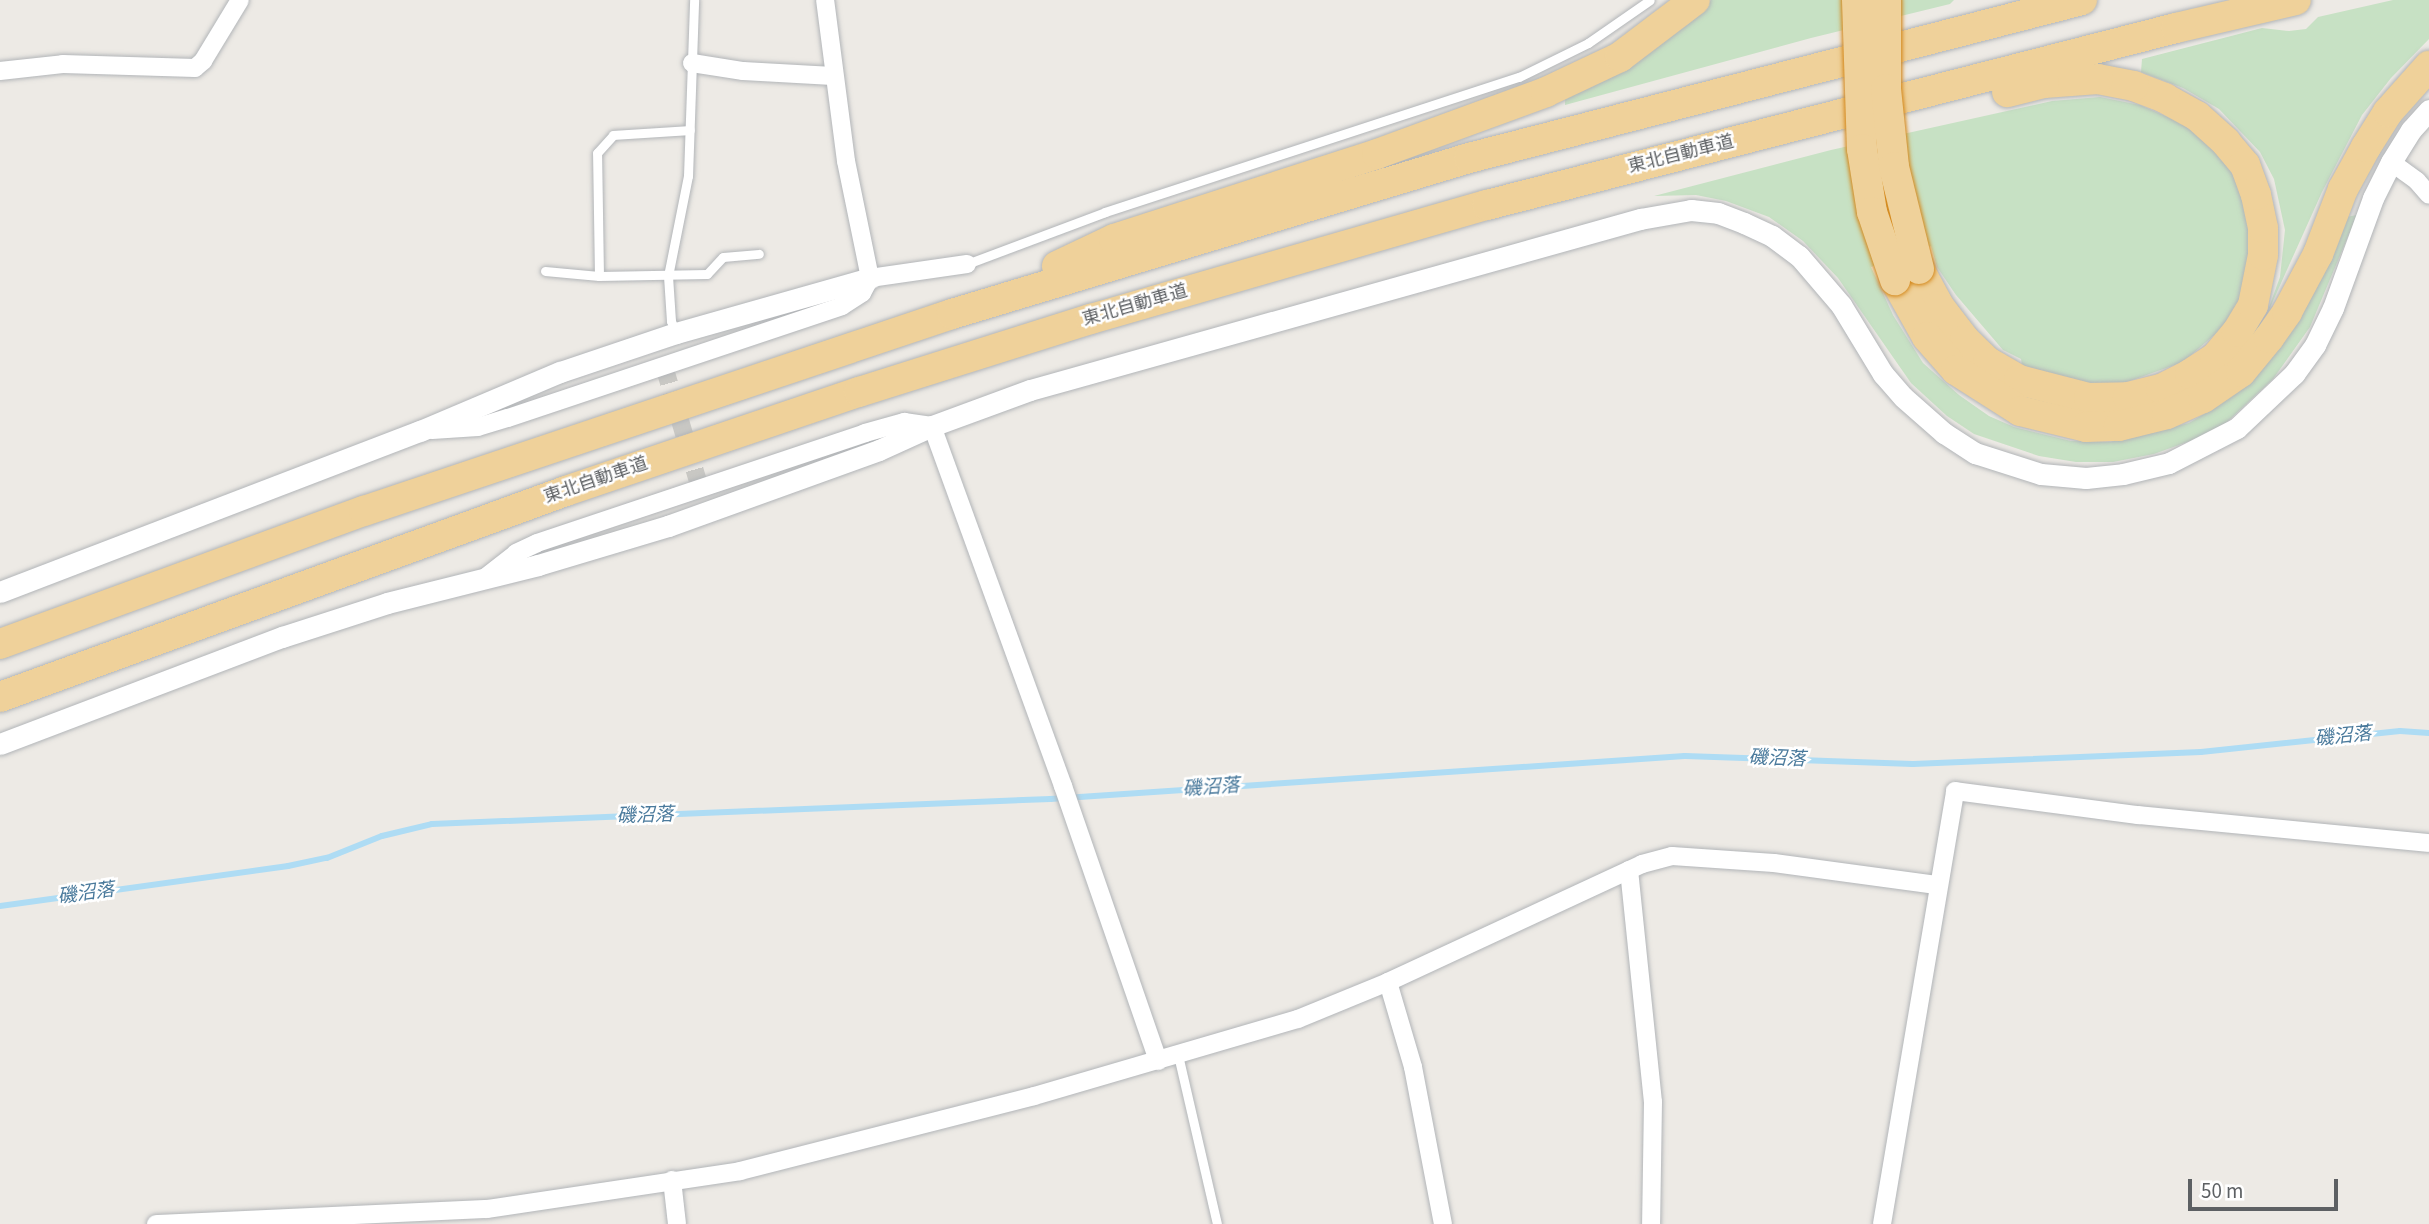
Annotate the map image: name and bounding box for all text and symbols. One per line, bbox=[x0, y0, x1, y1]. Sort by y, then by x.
street label: 東北自動車道 bbox=[1626, 131, 1736, 179]
street label: 東北自動車道 bbox=[1080, 281, 1190, 331]
street label: 東北自動車道 bbox=[541, 453, 651, 509]
water label: 磯沼落 bbox=[2313, 723, 2373, 751]
water label: 磯沼落 bbox=[1748, 747, 1806, 771]
water label: 磯沼落 bbox=[1182, 775, 1240, 801]
water label: 磯沼落 bbox=[616, 804, 674, 828]
water label: 磯沼落 bbox=[56, 879, 116, 909]
scale bar bbox=[2191, 1164, 2342, 1208]
text: 50 m bbox=[2201, 1176, 2243, 1206]

